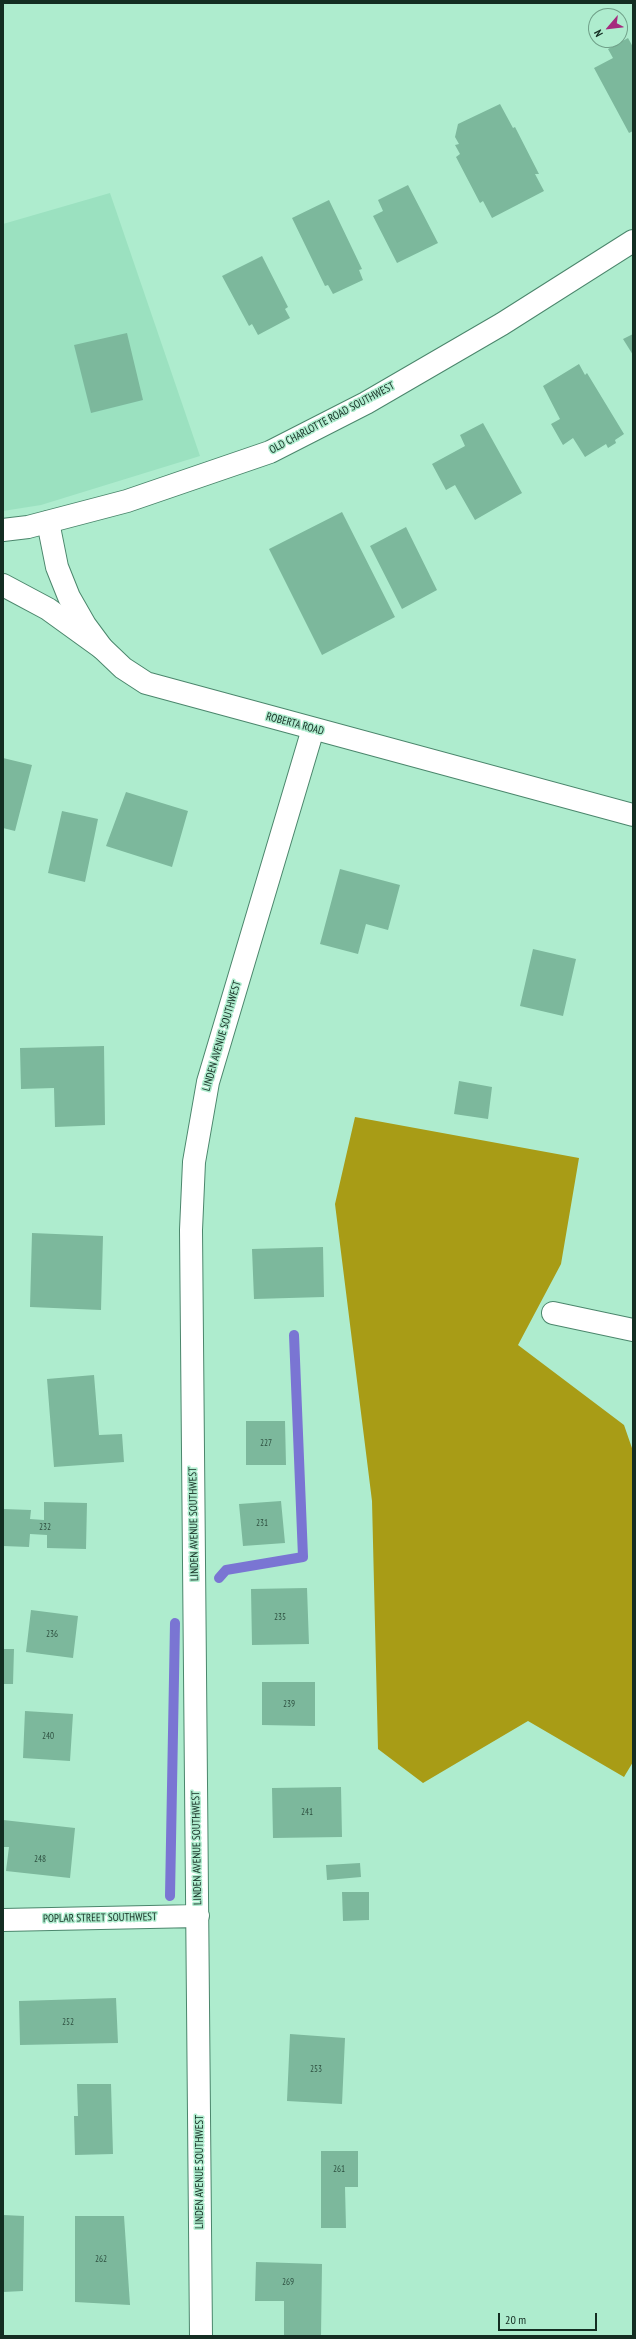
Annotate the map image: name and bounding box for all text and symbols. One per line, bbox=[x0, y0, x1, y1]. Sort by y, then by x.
north arrow bbox=[588, 8, 628, 48]
text: N bbox=[591, 27, 606, 39]
street label: OLD CHARLOTTE ROAD SOUTHWEST bbox=[267, 379, 397, 457]
street label: ROBERTA ROAD bbox=[265, 710, 325, 738]
street label: LINDEN AVENUE SOUTHWEST bbox=[200, 979, 244, 1093]
house number: 227 bbox=[260, 1438, 272, 1448]
street label: LINDEN AVENUE SOUTHWEST bbox=[186, 1467, 202, 1581]
house number: 231 bbox=[256, 1518, 268, 1528]
house number: 232 bbox=[39, 1522, 51, 1532]
house number: 235 bbox=[274, 1612, 286, 1622]
house number: 236 bbox=[46, 1629, 58, 1639]
house number: 239 bbox=[283, 1699, 295, 1709]
house number: 240 bbox=[42, 1731, 54, 1741]
street label: LINDEN AVENUE SOUTHWEST bbox=[189, 1791, 205, 1905]
house number: 241 bbox=[301, 1807, 313, 1817]
house number: 248 bbox=[34, 1854, 46, 1864]
street label: POPLAR STREET SOUTHWEST bbox=[43, 1910, 157, 1926]
house number: 252 bbox=[62, 2017, 74, 2027]
house number: 253 bbox=[310, 2064, 322, 2074]
street label: LINDEN AVENUE SOUTHWEST bbox=[193, 2115, 207, 2229]
house number: 261 bbox=[333, 2164, 345, 2174]
house number: 262 bbox=[95, 2254, 107, 2264]
house number: 269 bbox=[282, 2277, 294, 2287]
scale bar bbox=[500, 2305, 599, 2331]
text: 20 m bbox=[505, 2312, 526, 2327]

